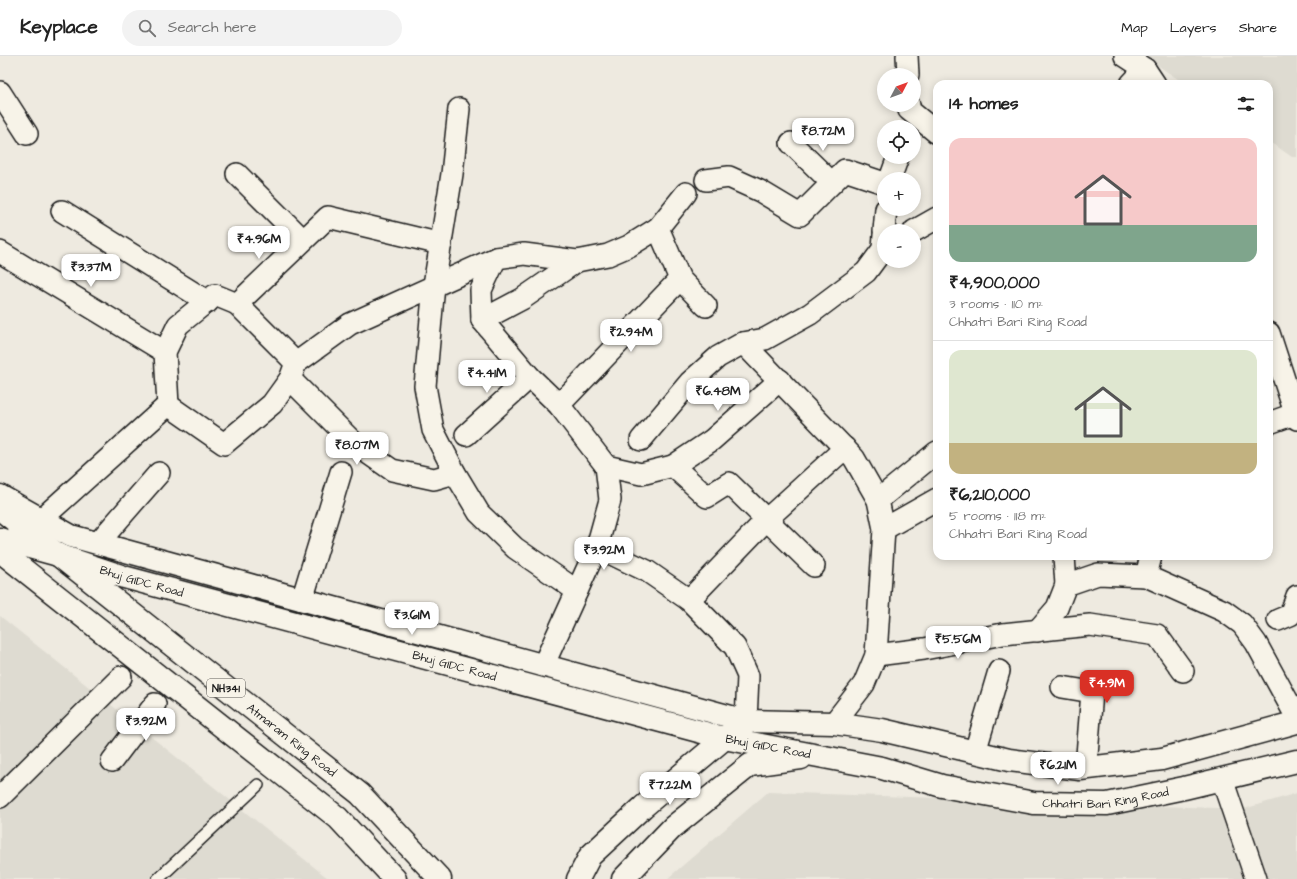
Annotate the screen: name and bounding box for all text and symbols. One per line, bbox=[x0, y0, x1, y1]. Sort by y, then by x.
search box bbox=[122, 10, 402, 46]
text: Keyplace bbox=[20, 14, 98, 41]
icon: search bbox=[136, 17, 158, 39]
text: Search here bbox=[168, 17, 256, 38]
text: Map bbox=[1121, 18, 1148, 38]
text: Layers bbox=[1170, 18, 1217, 38]
text: Share bbox=[1239, 18, 1277, 38]
north arrow bbox=[877, 68, 921, 112]
map controls bbox=[877, 68, 921, 268]
text: 14 homes bbox=[949, 92, 1019, 116]
icon: filters bbox=[1235, 93, 1257, 115]
pin: ₹8.72M bbox=[790, 118, 856, 152]
button: locate bbox=[877, 120, 921, 164]
text: ₹8.72M bbox=[801, 122, 845, 140]
icon: home bbox=[1067, 164, 1139, 236]
button: + bbox=[877, 172, 921, 216]
button: − bbox=[877, 224, 921, 268]
pin: ₹4.96M bbox=[226, 226, 292, 260]
text: ₹4.96M bbox=[237, 230, 281, 248]
pin: ₹3.37M bbox=[58, 254, 124, 288]
text: ₹3.37M bbox=[70, 258, 112, 276]
text: ₹4,900,000 bbox=[949, 271, 1040, 295]
text: 3 rooms · 110 m² bbox=[949, 295, 1043, 313]
text: Chhatri Bari Ring Road bbox=[949, 313, 1087, 331]
pin: ₹2.94M bbox=[598, 319, 664, 353]
text: ₹2.94M bbox=[609, 323, 653, 341]
pin: ₹4.41M bbox=[454, 360, 520, 394]
text: ₹4.41M bbox=[467, 364, 507, 382]
icon: home bbox=[1067, 376, 1139, 448]
pin: ₹6.48M bbox=[685, 378, 751, 412]
text: ₹6.48M bbox=[695, 382, 741, 400]
pin: ₹8.07M bbox=[324, 432, 390, 466]
text: ₹8.07M bbox=[335, 436, 379, 454]
text: ₹6,210,000 bbox=[949, 483, 1030, 507]
text: 5 rooms · 118 m² bbox=[949, 507, 1046, 525]
text: Chhatri Bari Ring Road bbox=[949, 525, 1087, 543]
pin: ₹3.92M bbox=[571, 537, 637, 571]
text: ₹3.92M bbox=[583, 541, 625, 559]
street label: Bhuj GIDC Road bbox=[98, 561, 186, 601]
pin: ₹3.61M bbox=[379, 602, 445, 636]
text: ₹3.61M bbox=[394, 606, 430, 624]
pin: ₹5.56M bbox=[925, 626, 991, 660]
text: ₹5.56M bbox=[935, 630, 981, 648]
street label: Bhuj GIDC Road bbox=[411, 646, 498, 685]
pin: ₹4.9M bbox=[1079, 670, 1135, 704]
text: ₹4.9M bbox=[1089, 674, 1125, 692]
road number: NH341 bbox=[207, 679, 245, 697]
street label: Atmaram Ring Road bbox=[243, 699, 340, 781]
pin: ₹3.92M bbox=[113, 708, 179, 742]
text: ₹3.92M bbox=[125, 712, 167, 730]
street label: Bhuj GIDC Road bbox=[724, 730, 812, 763]
pin: ₹6.21M bbox=[1025, 752, 1091, 786]
text: ₹6.21M bbox=[1039, 756, 1077, 774]
pin: ₹7.22M bbox=[637, 772, 703, 806]
text: ₹7.22M bbox=[649, 776, 691, 794]
street label: Chhatri Bari Ring Road bbox=[1042, 783, 1170, 813]

